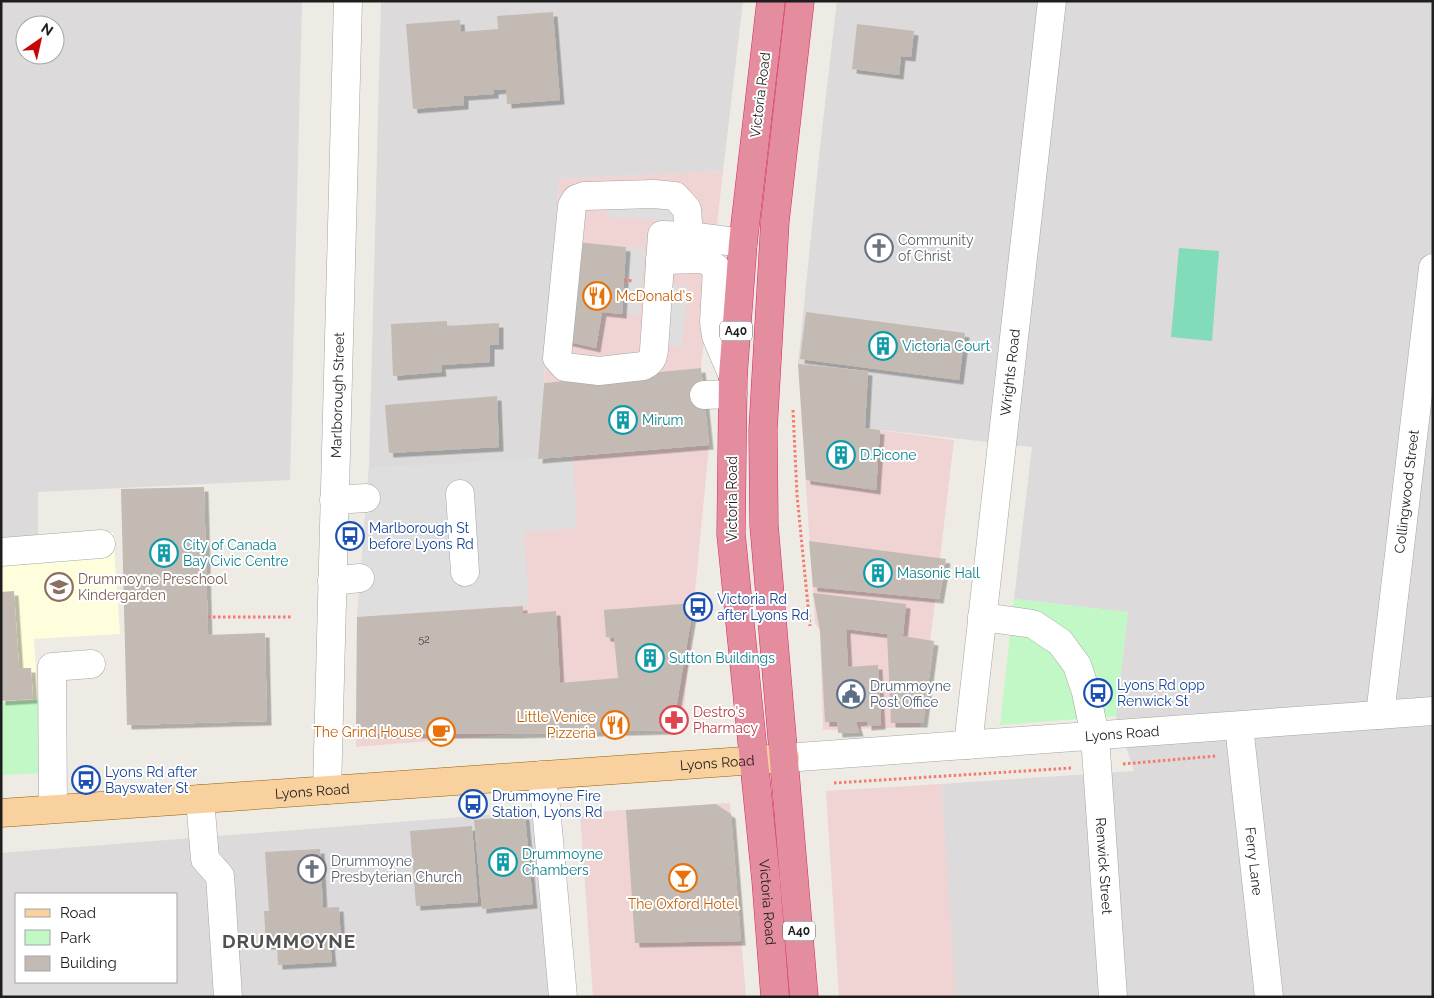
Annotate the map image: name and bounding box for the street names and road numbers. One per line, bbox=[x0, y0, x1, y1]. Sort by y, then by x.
street label: Victoria Road bbox=[747, 51, 773, 139]
road number: A40 bbox=[720, 322, 752, 341]
street label: Wrights Road bbox=[997, 328, 1023, 417]
street label: Marlborough Street bbox=[328, 332, 347, 458]
street label: Collingwood Street bbox=[1391, 429, 1422, 554]
street label: Victoria Road bbox=[724, 456, 740, 542]
street label: Lyons Road bbox=[1084, 723, 1160, 744]
street label: Lyons Road bbox=[679, 752, 755, 773]
street label: Lyons Road bbox=[274, 781, 350, 802]
street label: Renwick Street bbox=[1093, 817, 1115, 915]
street label: Ferry Lane bbox=[1242, 826, 1266, 896]
street label: Victoria Road bbox=[756, 859, 779, 946]
road number: A40 bbox=[783, 921, 815, 940]

